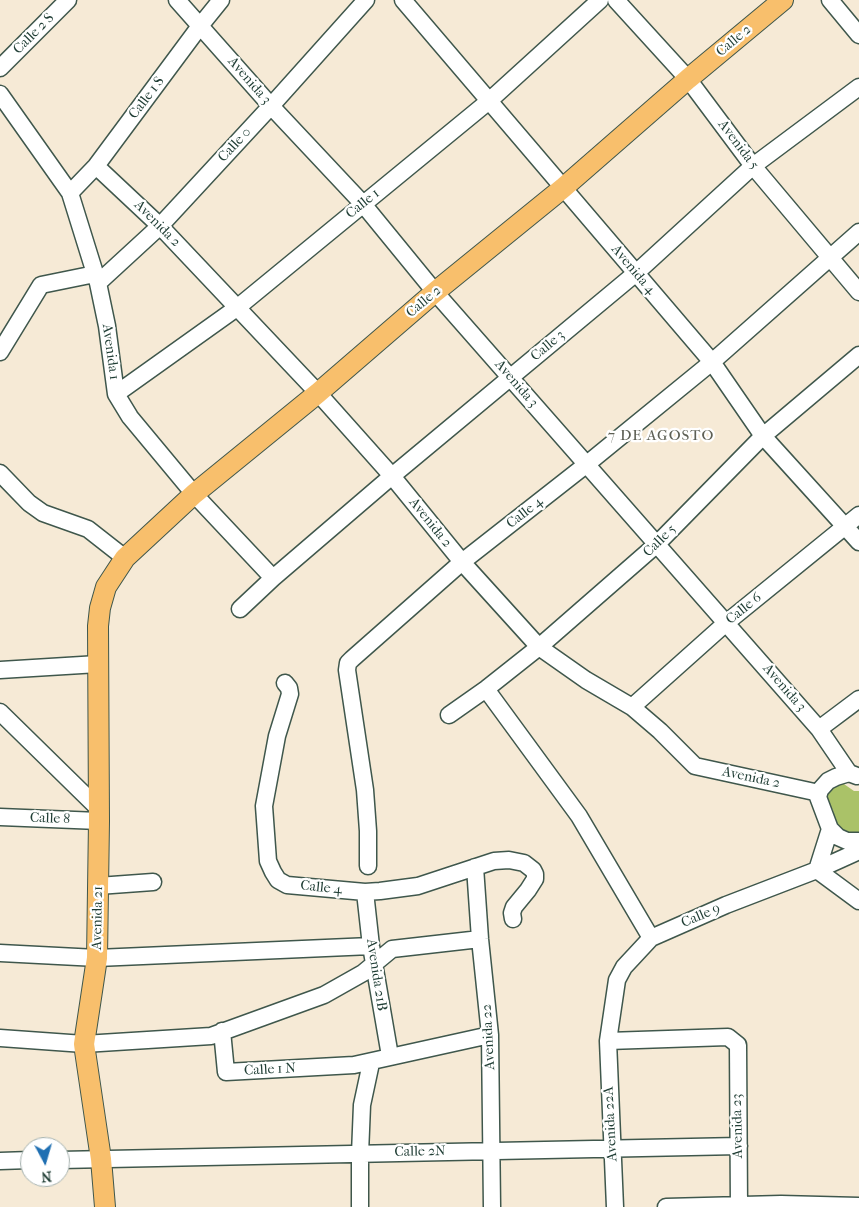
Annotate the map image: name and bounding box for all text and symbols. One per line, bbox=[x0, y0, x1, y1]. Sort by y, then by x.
street label: Calle 2 S bbox=[10, 10, 58, 58]
street label: Calle 2 bbox=[713, 21, 755, 61]
street label: Avenida 3 bbox=[224, 54, 274, 108]
street label: Calle 1 S bbox=[126, 73, 168, 123]
street label: Avenida 5 bbox=[714, 117, 762, 173]
street label: Calle 0 bbox=[215, 124, 255, 166]
street label: Calle 1 bbox=[343, 185, 383, 223]
street label: Avenida 2 bbox=[130, 197, 184, 251]
street label: Avenida 4 bbox=[607, 242, 659, 298]
street label: Calle 2 bbox=[403, 282, 445, 322]
street label: Avenida 1 bbox=[98, 323, 122, 381]
street label: Calle 3 bbox=[528, 327, 568, 365]
street label: Avenida 3 bbox=[491, 357, 541, 411]
district label: 7 DE AGOSTO bbox=[606, 427, 716, 445]
street label: Calle 4 bbox=[503, 494, 547, 532]
street label: Avenida 2 bbox=[405, 495, 455, 551]
street label: Calle 5 bbox=[640, 521, 680, 561]
street label: Calle 6 bbox=[723, 590, 765, 628]
street label: Avenida 3 bbox=[759, 661, 809, 715]
street label: Avenida 2 bbox=[720, 764, 782, 792]
street label: Calle 8 bbox=[29, 810, 71, 828]
street label: Calle 4 bbox=[299, 877, 343, 899]
street label: Avenida 21 bbox=[89, 886, 107, 950]
street label: Calle 9 bbox=[679, 900, 723, 932]
street label: Avenida 21B bbox=[362, 938, 390, 1012]
street label: Avenida 22 bbox=[479, 1004, 499, 1070]
street label: Calle 1 N bbox=[244, 1060, 296, 1080]
street label: Avenida 22A bbox=[601, 1086, 621, 1162]
street label: Avenida 23 bbox=[729, 1094, 747, 1158]
north arrow bbox=[20, 1137, 70, 1187]
street label: Calle 2N bbox=[394, 1143, 446, 1161]
text: N bbox=[40, 1167, 53, 1185]

